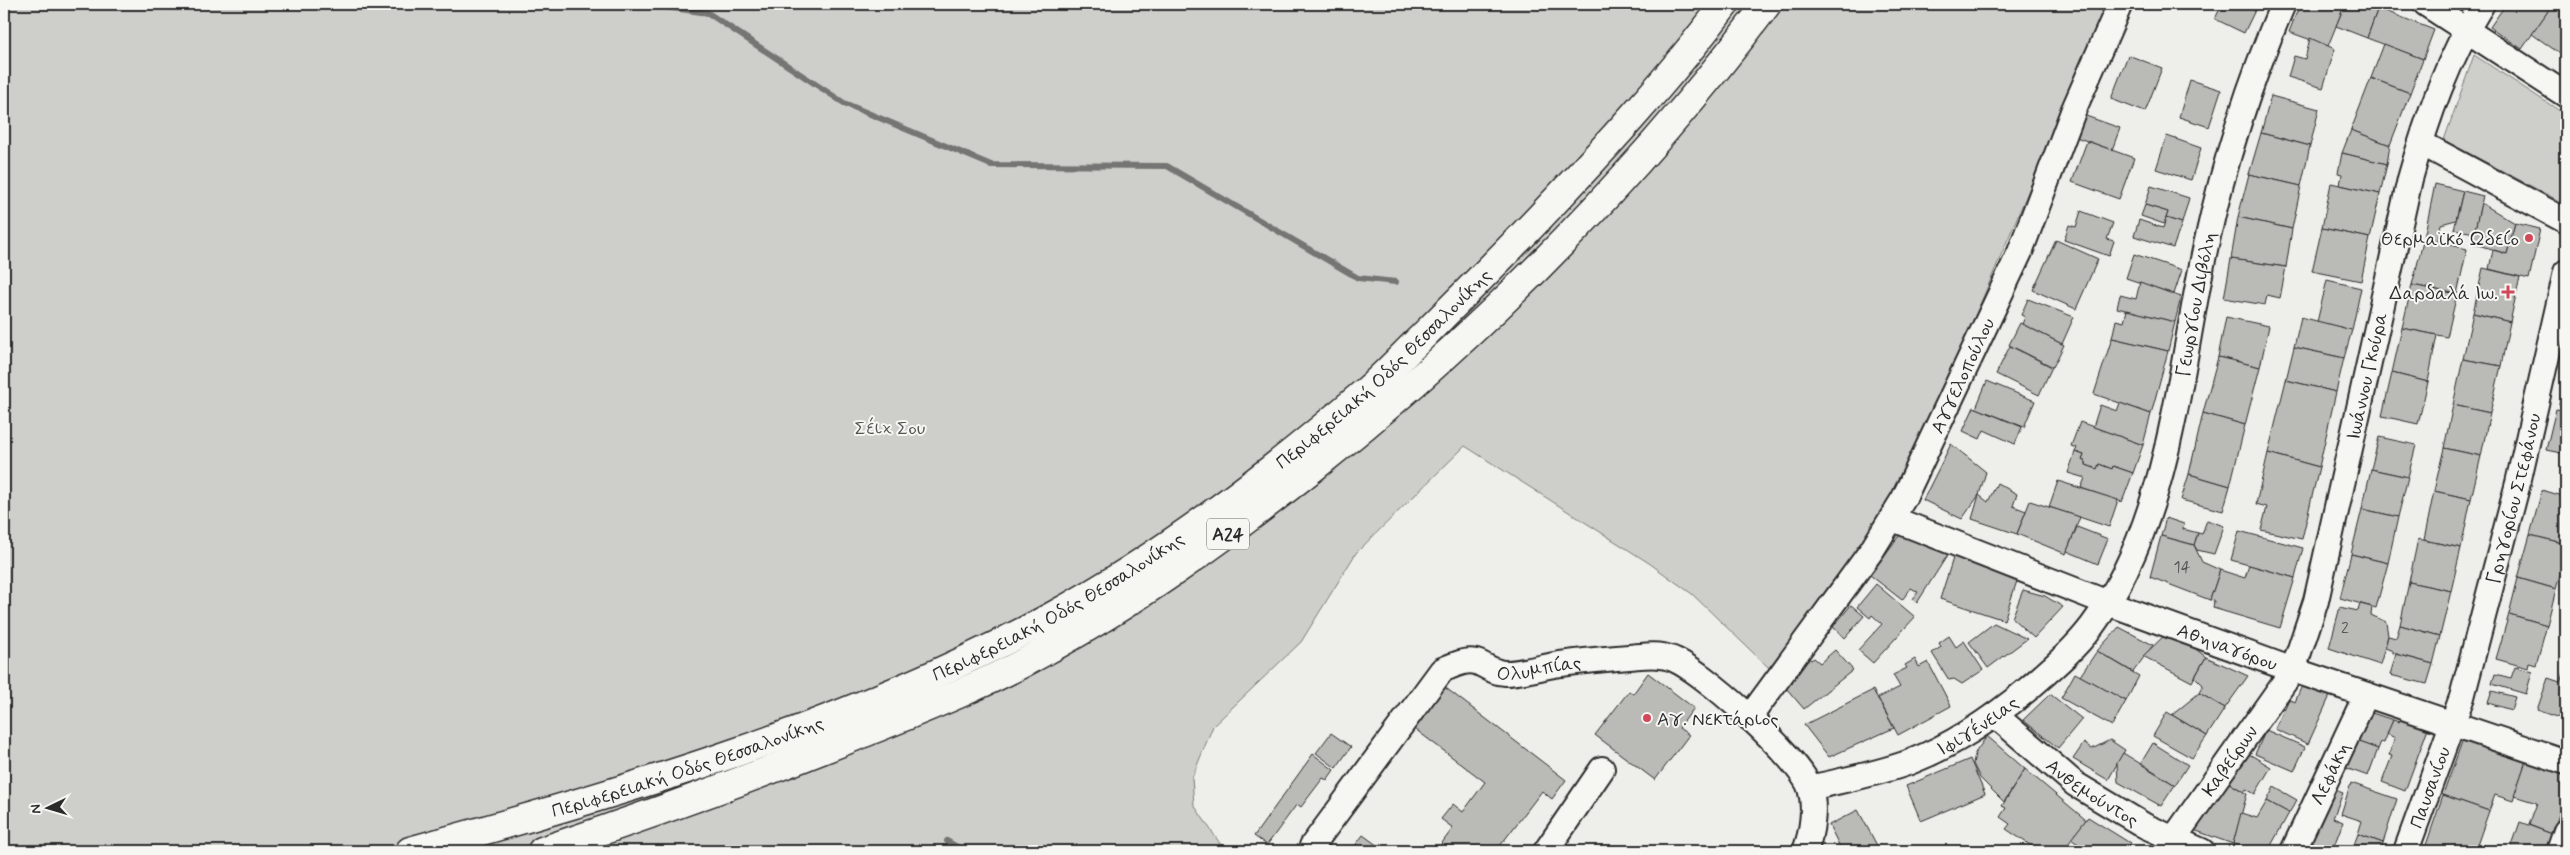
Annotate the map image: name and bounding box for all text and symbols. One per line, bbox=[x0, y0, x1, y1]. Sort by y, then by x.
place label: Θερμαϊκό Ωδείο bbox=[2381, 227, 2519, 252]
street label: Γεωργίου Διβόλη bbox=[2171, 229, 2223, 379]
marker: Θερμαϊκό Ωδείο bbox=[2523, 232, 2535, 244]
street label: Περιφερειακή Οδός Θεσσαλονίκης bbox=[1271, 264, 1497, 475]
place label: Δαρδαλά Ιω. bbox=[2389, 281, 2498, 306]
marker: Δαρδαλά Ιω. bbox=[2502, 286, 2514, 298]
street label: Ιωάννου Γκούρα bbox=[2341, 310, 2394, 443]
street label: Αγγελοπούλου bbox=[1925, 314, 2001, 438]
street label: Γρηγορίου Στεφάνου bbox=[2481, 411, 2547, 587]
park label: Σέιχ Σου bbox=[855, 416, 925, 441]
road number: Α24 bbox=[1207, 518, 1249, 550]
street label: Περιφερειακή Οδός Θεσσαλονίκης bbox=[929, 527, 1189, 688]
house number: 14 bbox=[2174, 557, 2191, 578]
street label: Αθηναγόρου bbox=[2173, 618, 2281, 677]
house number: 2 bbox=[2341, 618, 2349, 639]
street label: Ολυμπίας bbox=[1496, 650, 1583, 687]
street label: Ιφιγένειας bbox=[1933, 691, 2024, 762]
place label: Αγ. Νεκτάριος bbox=[1657, 707, 1778, 732]
street label: Περιφερειακή Οδός Θεσσαλονίκης bbox=[549, 711, 827, 824]
marker: Αγ. Νεκτάριος bbox=[1641, 712, 1653, 724]
street label: Καβείρων bbox=[2197, 721, 2264, 802]
street label: Λεφάκη bbox=[2305, 738, 2356, 809]
street label: Παυσανίου bbox=[2404, 743, 2457, 832]
street label: Ανθεμούντος bbox=[2040, 754, 2143, 833]
north arrow bbox=[22, 782, 72, 832]
text: N bbox=[27, 804, 45, 814]

